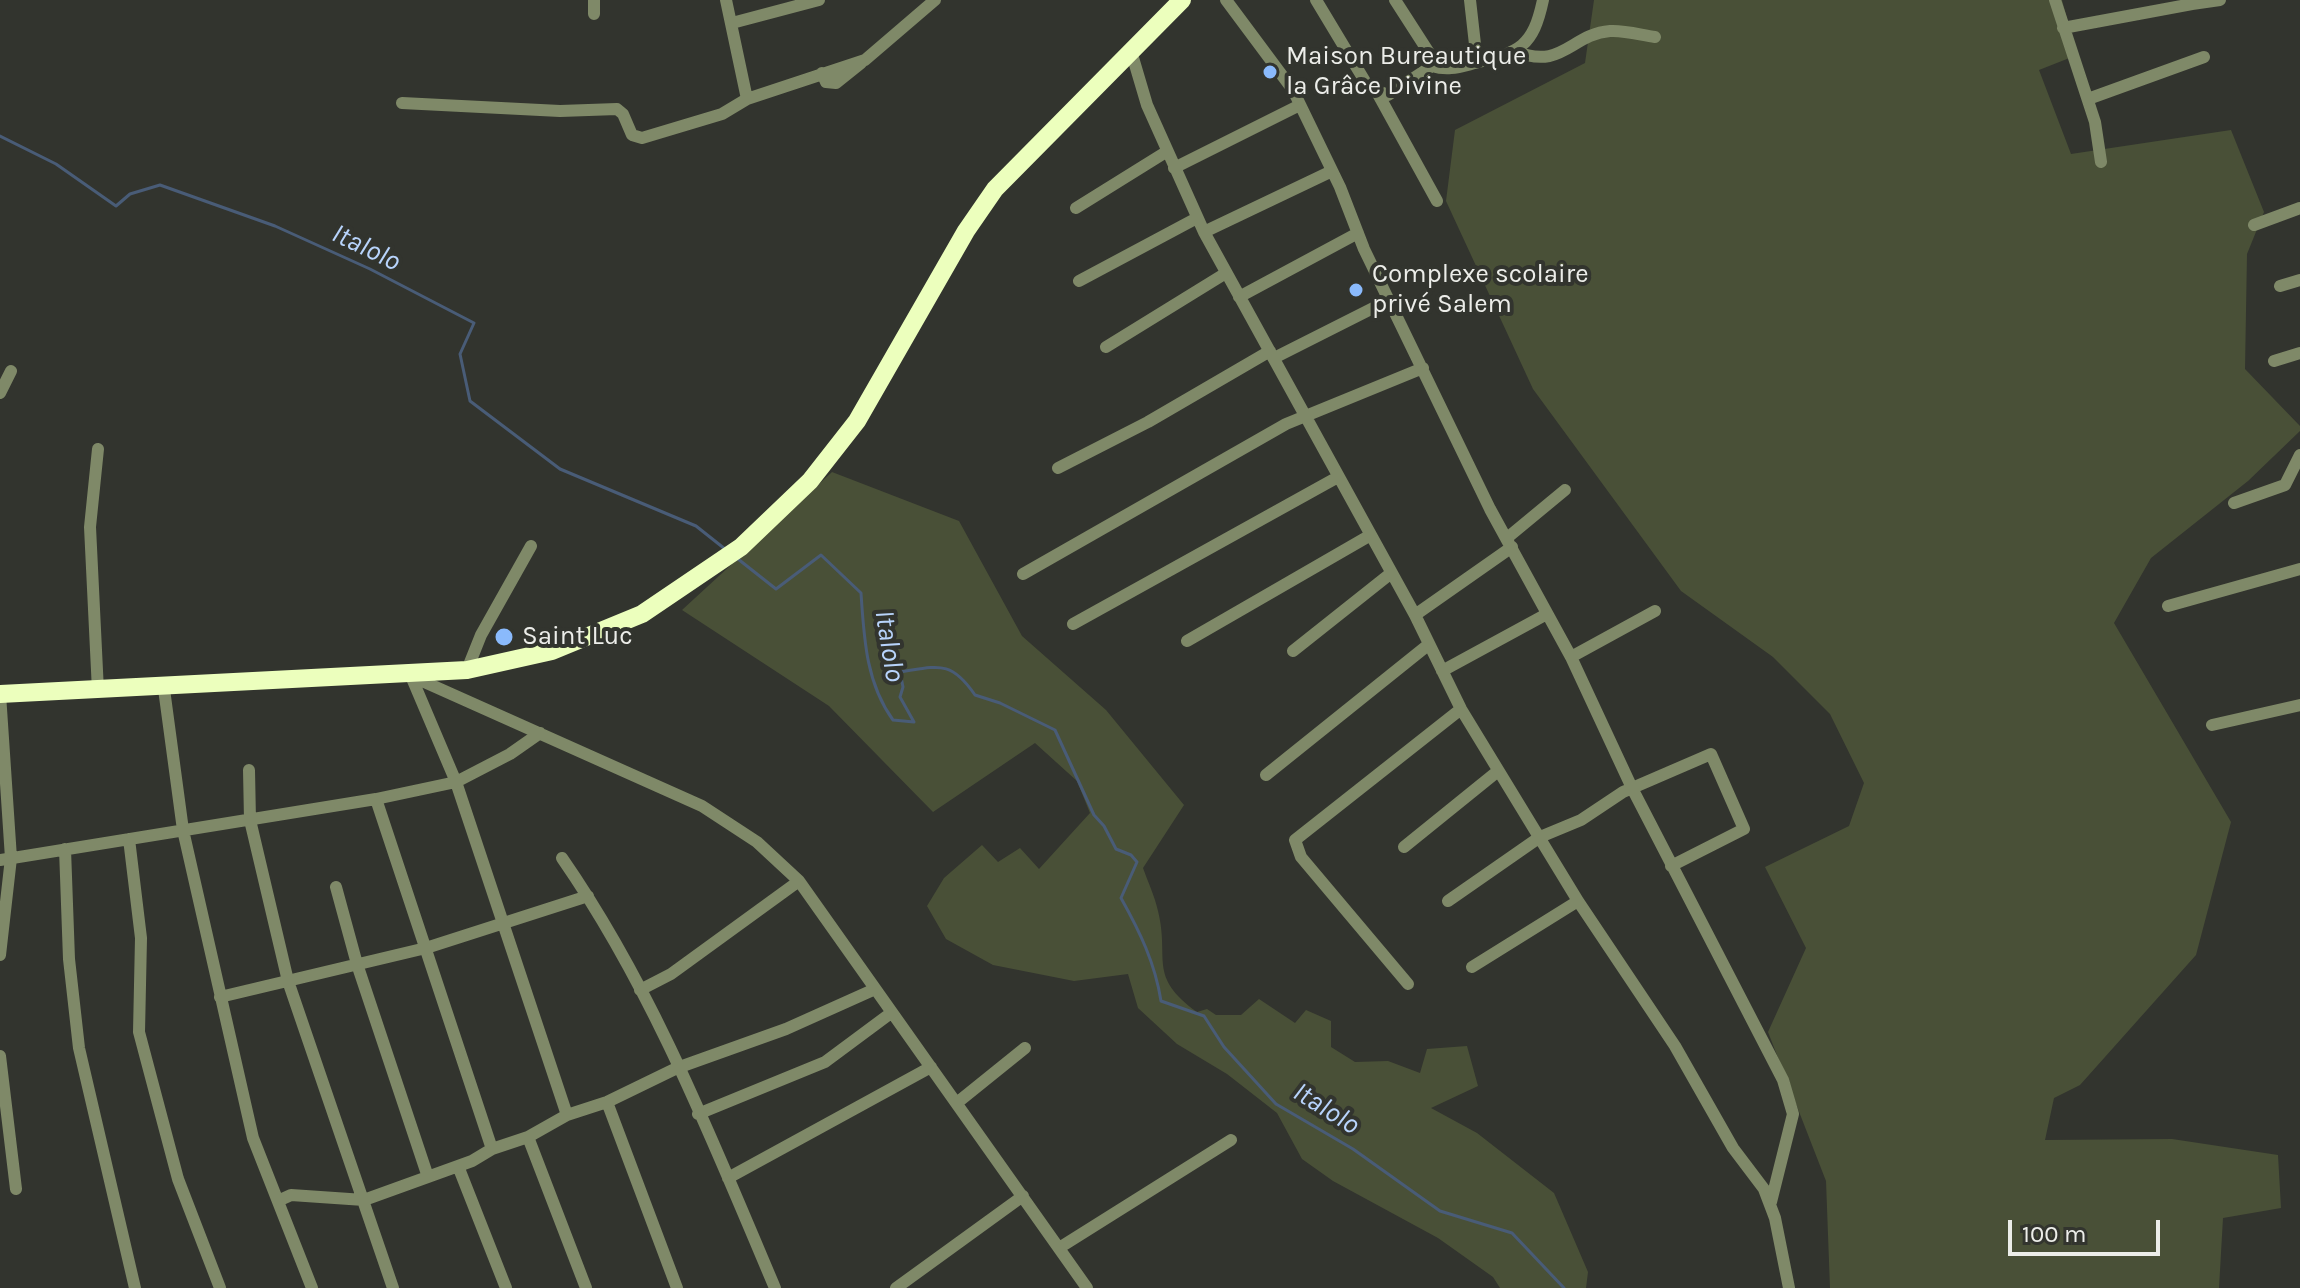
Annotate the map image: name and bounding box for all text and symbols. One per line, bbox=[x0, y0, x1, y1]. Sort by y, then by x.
place label: Maison Bureautique la Grâce Divine bbox=[1286, 41, 1526, 102]
marker: Maison Bureautique la Grâce Divine bbox=[1261, 63, 1279, 81]
water label: Italolo bbox=[326, 217, 406, 279]
place label: Complexe scolaire privé Salem bbox=[1372, 259, 1589, 320]
marker: Complexe scolaire privé Salem bbox=[1347, 281, 1365, 299]
water label: Italolo bbox=[867, 608, 911, 684]
place label: Saint Luc bbox=[522, 621, 633, 653]
marker: Saint Luc bbox=[493, 626, 515, 648]
water label: Italolo bbox=[1286, 1076, 1366, 1142]
scale bar bbox=[2012, 1204, 2164, 1254]
text: 100 m bbox=[2022, 1220, 2087, 1248]

